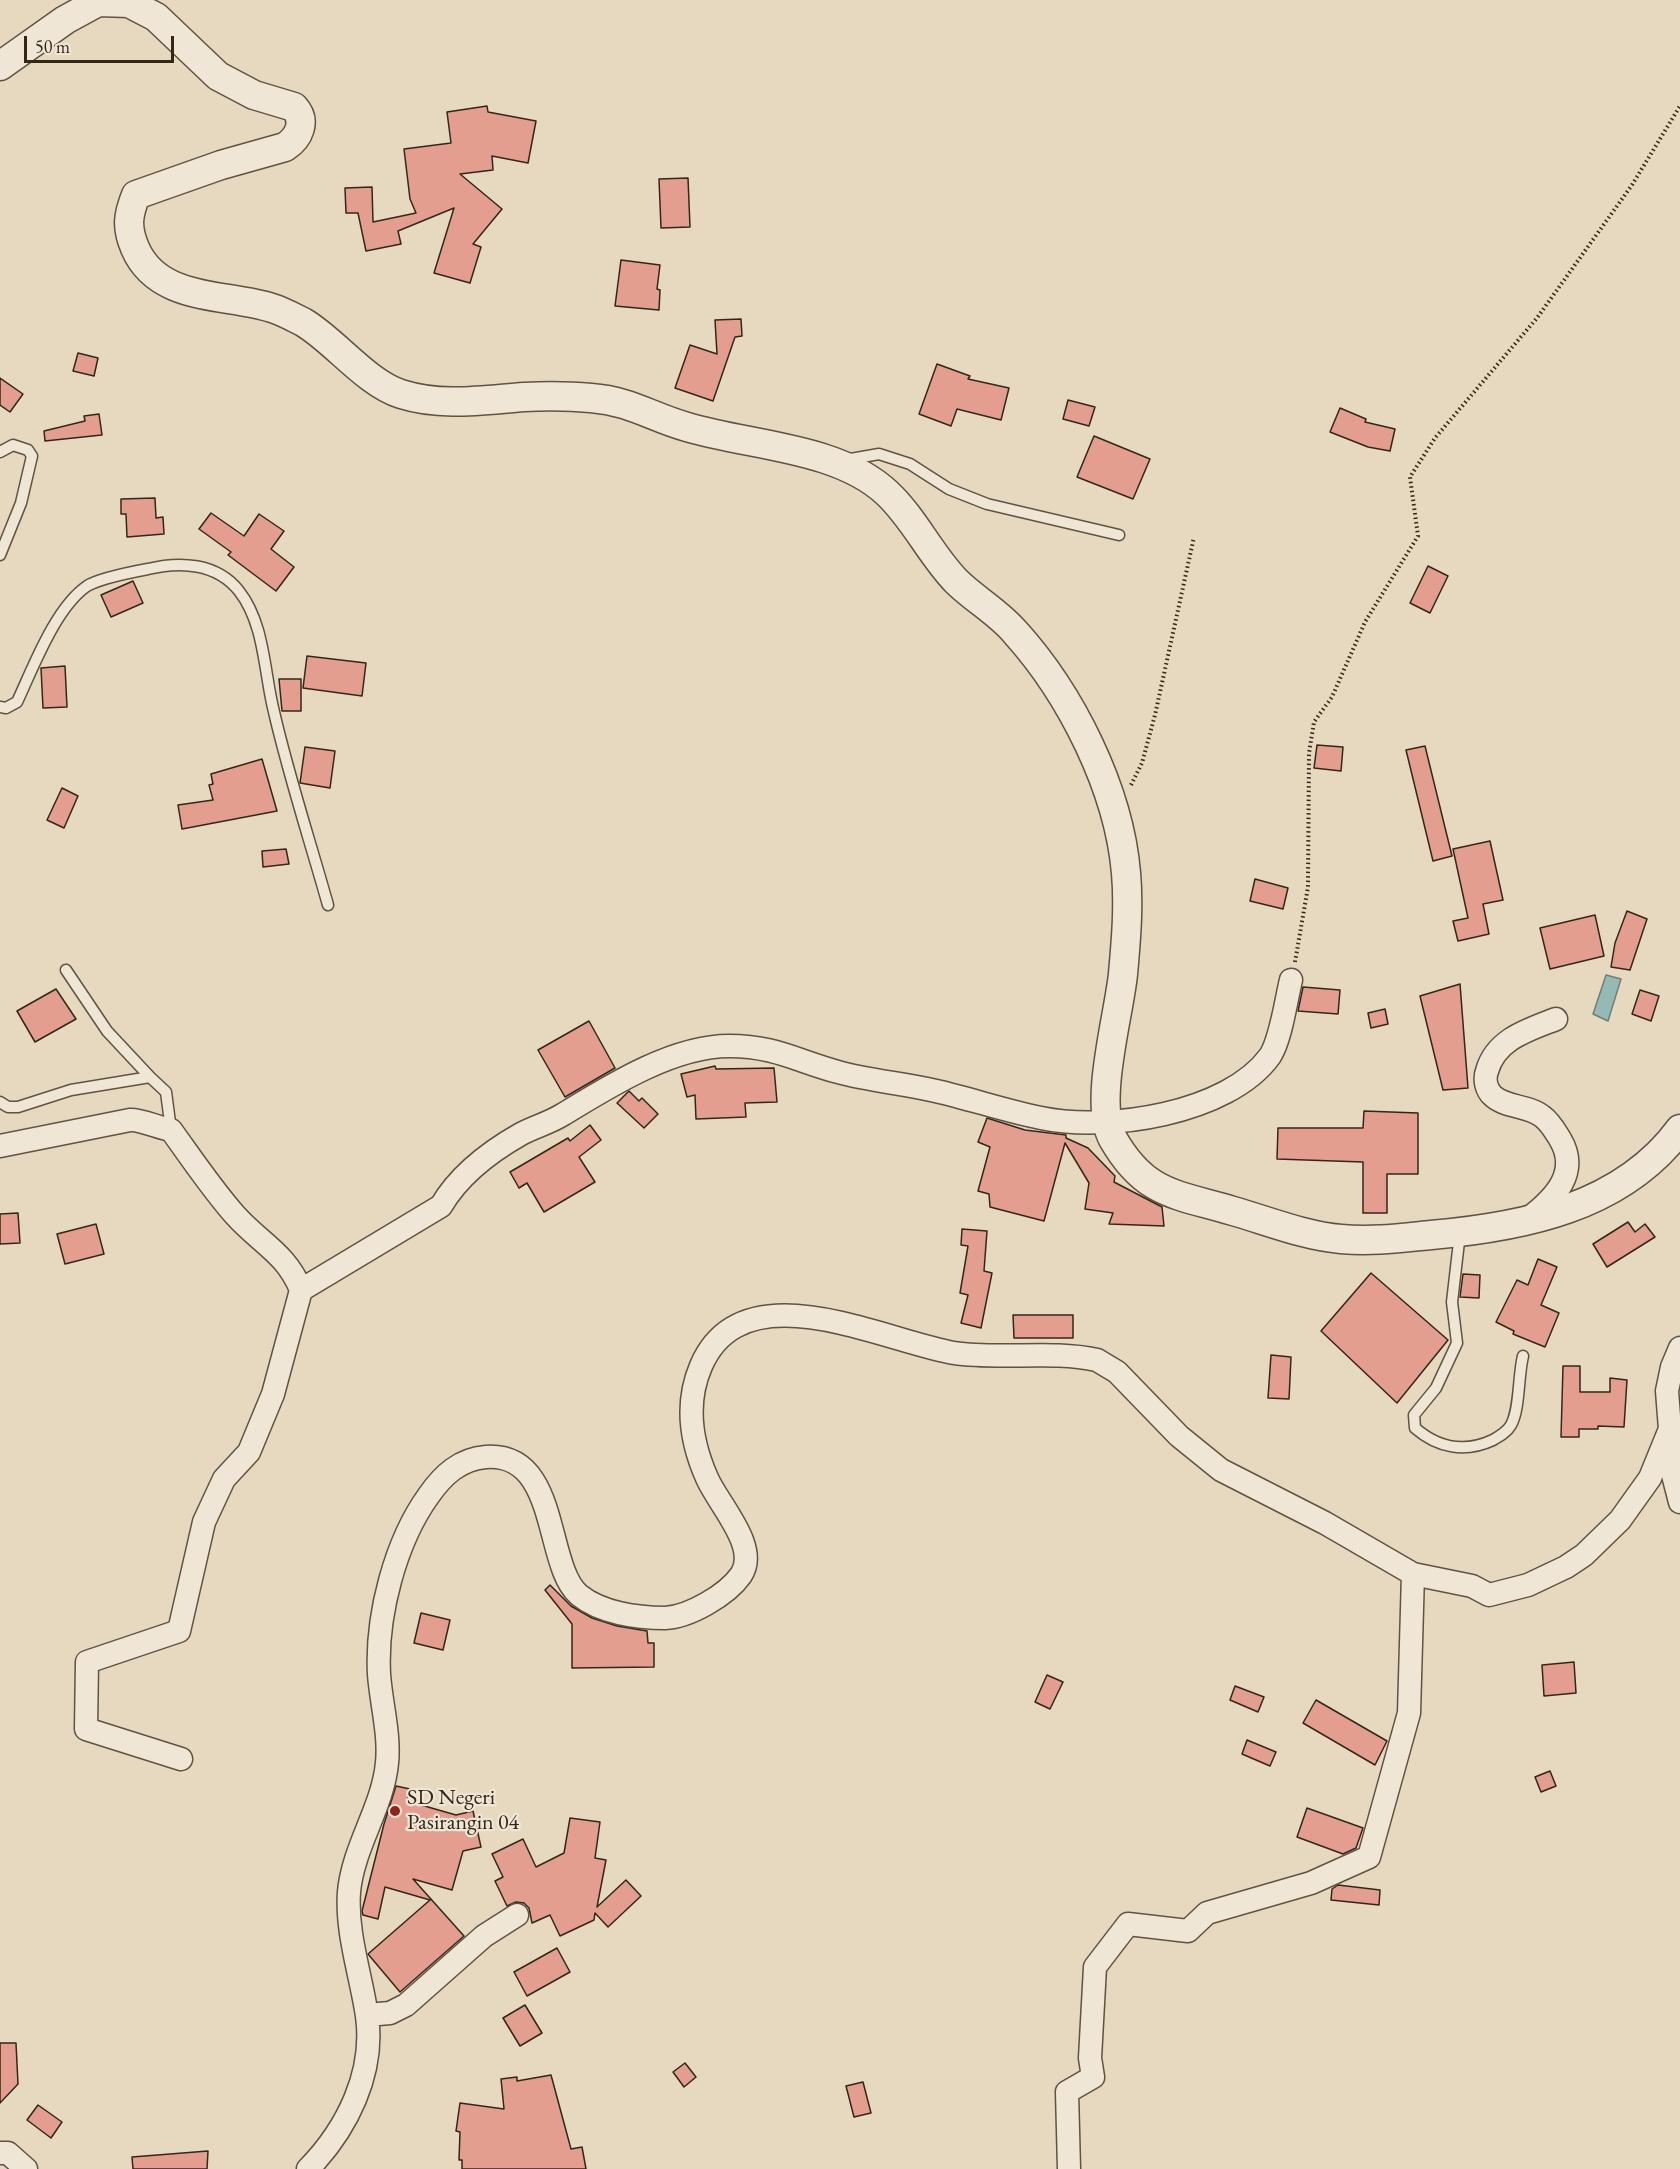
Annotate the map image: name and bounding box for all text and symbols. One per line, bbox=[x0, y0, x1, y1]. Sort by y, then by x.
scale bar bbox=[27, 24, 177, 62]
text: 50 m bbox=[35, 35, 70, 58]
place label: SD Negeri Pasirangin 04 bbox=[407, 1785, 519, 1837]
marker: SD Negeri Pasirangin 04 bbox=[388, 1804, 402, 1818]

